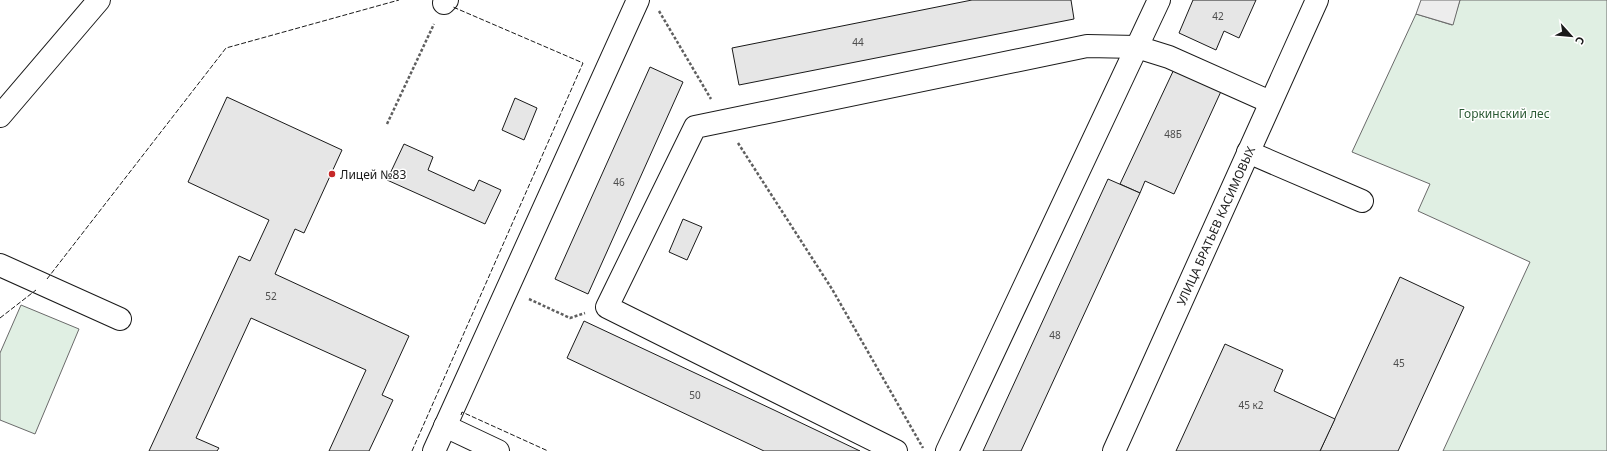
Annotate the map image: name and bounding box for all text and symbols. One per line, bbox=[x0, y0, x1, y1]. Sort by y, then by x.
house number: 42 bbox=[1212, 9, 1224, 23]
north arrow bbox=[1551, 16, 1591, 56]
text: С bbox=[1572, 34, 1589, 47]
house number: 44 bbox=[852, 35, 864, 49]
park label: Горкинский лес bbox=[1458, 105, 1550, 122]
house number: 48Б bbox=[1164, 127, 1182, 141]
street label: УЛИЦА БРАТЬЕВ КАСИМОВЫХ bbox=[1172, 144, 1259, 308]
place label: Лицей №83 bbox=[340, 166, 406, 183]
marker: Лицей №83 bbox=[327, 169, 337, 179]
house number: 46 bbox=[613, 175, 625, 189]
house number: 52 bbox=[265, 289, 277, 303]
house number: 48 bbox=[1049, 328, 1061, 342]
house number: 45 bbox=[1393, 356, 1405, 370]
house number: 50 bbox=[689, 388, 701, 402]
house number: 45 к2 bbox=[1238, 398, 1264, 412]

